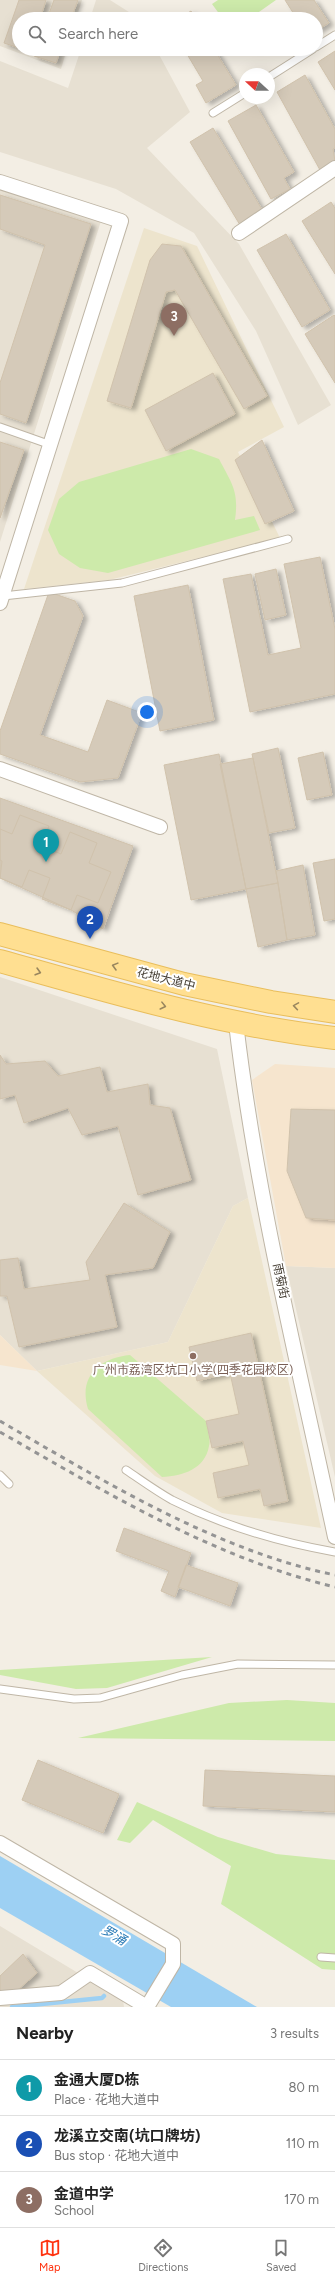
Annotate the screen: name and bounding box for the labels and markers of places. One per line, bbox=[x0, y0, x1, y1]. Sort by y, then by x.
pin: 3 bbox=[161, 303, 187, 336]
pin: 1 bbox=[33, 829, 59, 862]
pin: 2 bbox=[77, 906, 103, 939]
marker: 广州市荔湾区坑口小学(四季花园校区) bbox=[188, 1351, 198, 1361]
place label: 广州市荔湾区坑口小学(四季花园校区) bbox=[93, 1363, 293, 1377]

